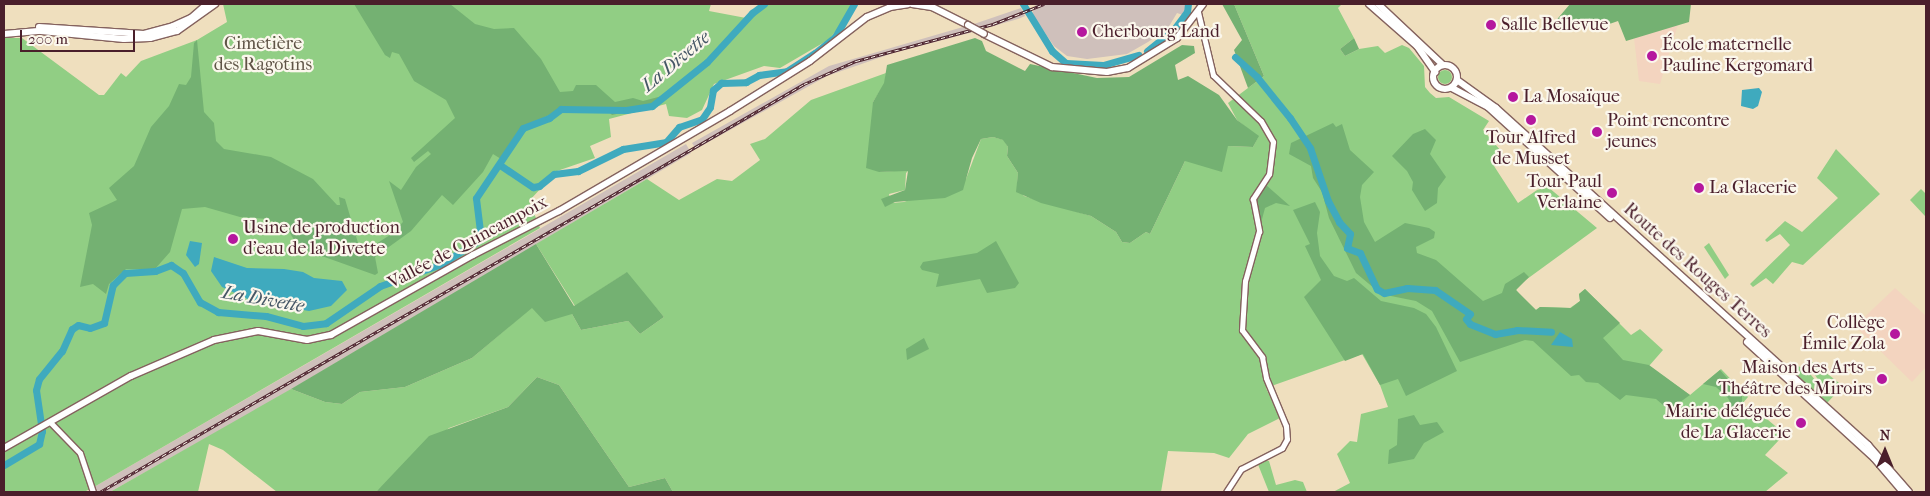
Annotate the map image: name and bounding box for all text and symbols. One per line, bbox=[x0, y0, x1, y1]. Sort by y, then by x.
place label: Salle Bellevue bbox=[1501, 14, 1608, 36]
marker: Salle Bellevue bbox=[1485, 19, 1497, 31]
scale bar bbox=[22, 20, 138, 52]
place label: Cherbourg Land bbox=[1092, 21, 1220, 43]
marker: Cherbourg Land bbox=[1076, 26, 1088, 38]
water label: La Divette bbox=[637, 27, 715, 97]
text: 200 m bbox=[28, 30, 68, 48]
park label: Cimetière des Ragotins bbox=[214, 34, 312, 76]
place label: École maternelle Pauline Kergomard bbox=[1662, 35, 1813, 78]
marker: École maternelle Pauline Kergomard bbox=[1646, 50, 1658, 62]
place label: La Mosaïque bbox=[1523, 86, 1620, 108]
marker: La Mosaïque bbox=[1507, 91, 1519, 103]
place label: Point rencontre jeunes bbox=[1607, 111, 1729, 154]
marker: Tour Alfred de Musset bbox=[1525, 114, 1537, 126]
marker: Point rencontre jeunes bbox=[1591, 126, 1603, 138]
place label: Tour Alfred de Musset bbox=[1486, 128, 1576, 170]
place label: Tour Paul Verlaine bbox=[1527, 172, 1602, 214]
place label: La Glacerie bbox=[1709, 177, 1797, 199]
marker: La Glacerie bbox=[1693, 182, 1705, 194]
marker: Tour Paul Verlaine bbox=[1606, 187, 1618, 199]
street label: Vallée de Quincampoix bbox=[385, 192, 551, 294]
street label: Route des Rouges Terres bbox=[1619, 199, 1775, 343]
place label: Usine de production d'eau de la Divette bbox=[243, 218, 400, 260]
marker: Usine de production d'eau de la Divette bbox=[227, 233, 239, 245]
water label: La Divette bbox=[220, 282, 306, 318]
place label: Collège Émile Zola bbox=[1802, 313, 1885, 356]
marker: Collège Émile Zola bbox=[1889, 328, 1901, 340]
place label: Maison des Arts - Théâtre des Miroirs bbox=[1718, 358, 1872, 400]
marker: Maison des Arts - Théâtre des Miroirs bbox=[1876, 373, 1888, 385]
place label: Mairie déléguée de La Glacerie bbox=[1665, 402, 1791, 444]
marker: Mairie déléguée de La Glacerie bbox=[1795, 417, 1807, 429]
north arrow bbox=[1860, 426, 1910, 476]
text: N bbox=[1880, 427, 1890, 444]

